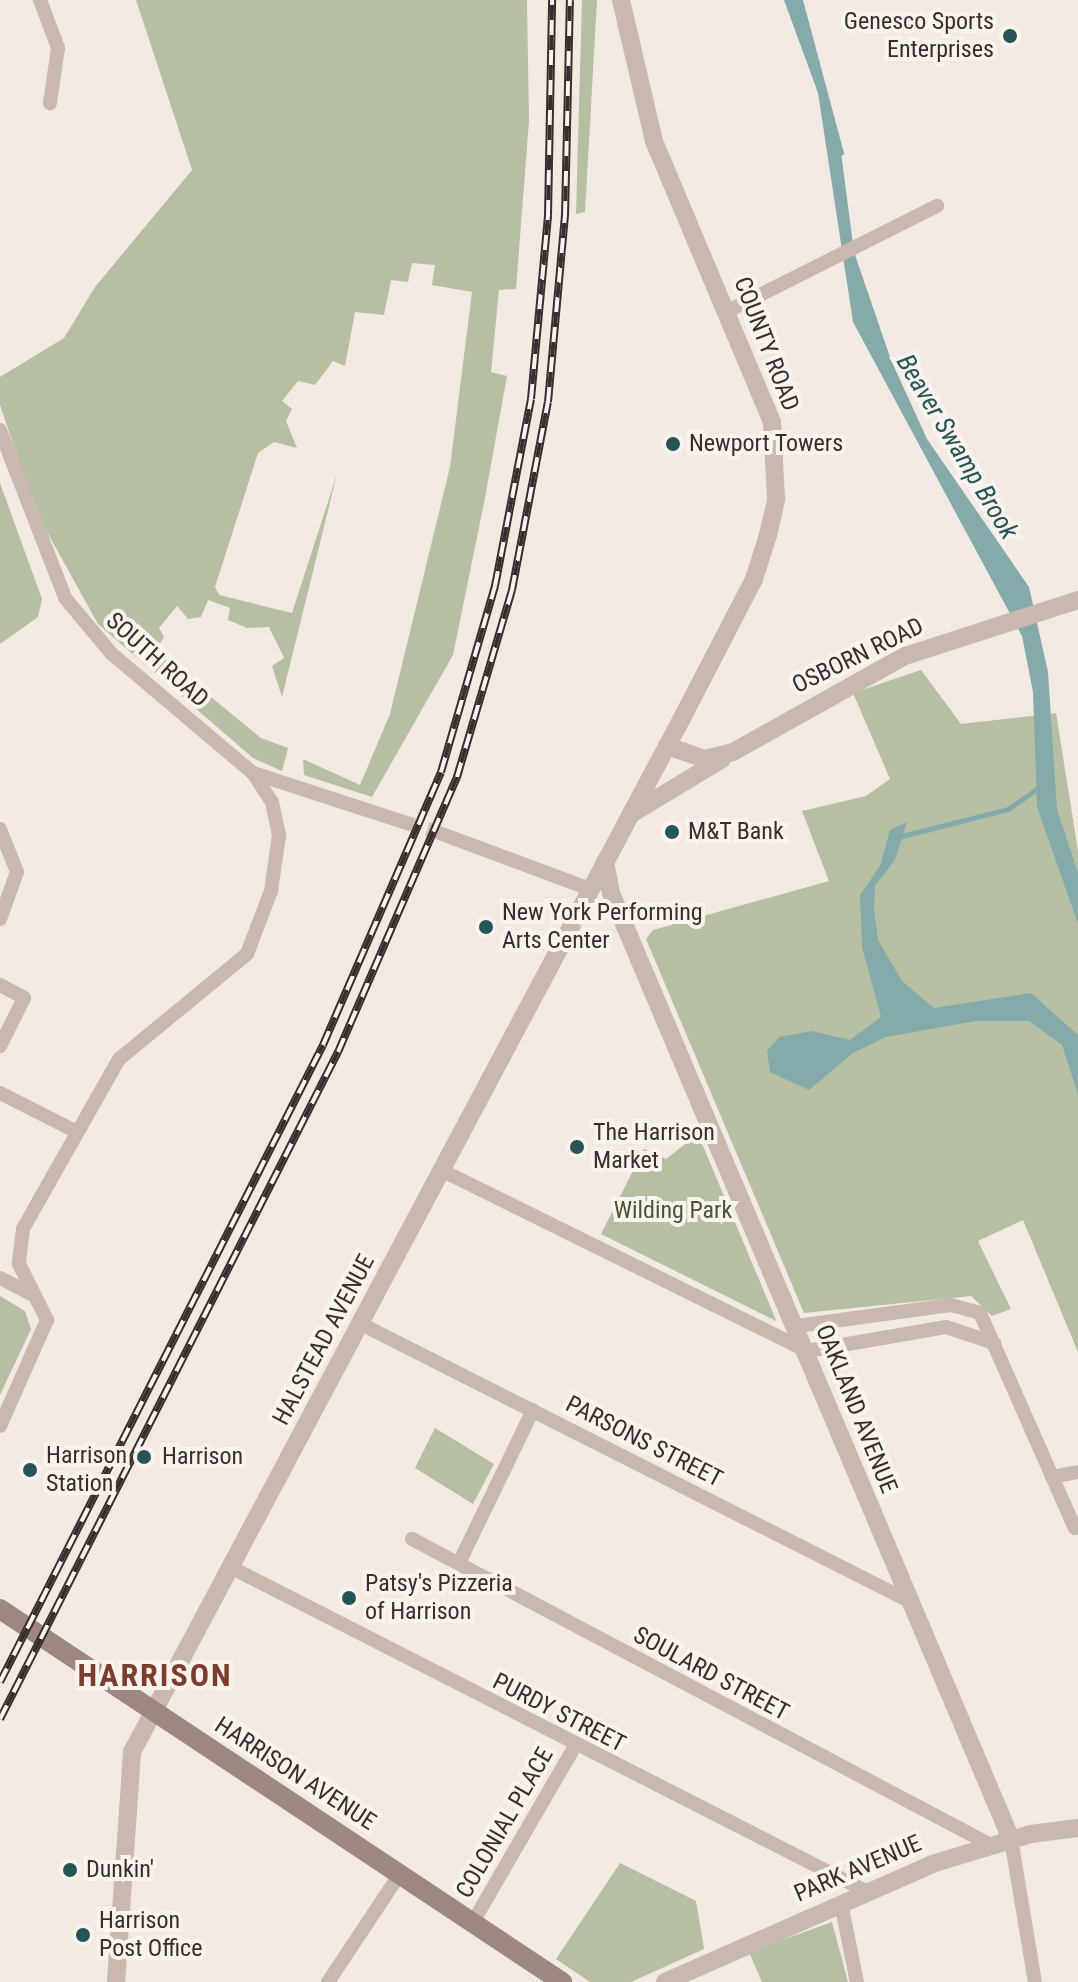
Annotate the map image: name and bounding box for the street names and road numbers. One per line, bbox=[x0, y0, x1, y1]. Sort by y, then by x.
street label: COUNTY ROAD bbox=[727, 273, 805, 415]
street label: SOUTH ROAD bbox=[100, 607, 214, 713]
street label: OSBORN ROAD bbox=[788, 612, 928, 700]
street label: HALSTEAD AVENUE bbox=[267, 1250, 381, 1430]
street label: OAKLAND AVENUE bbox=[809, 1321, 903, 1497]
street label: PARSONS STREET bbox=[561, 1390, 727, 1494]
street label: SOULARD STREET bbox=[628, 1621, 794, 1727]
street label: PURDY STREET bbox=[488, 1667, 630, 1759]
street label: HARRISON AVENUE bbox=[209, 1711, 381, 1837]
street label: COLONIAL PLACE bbox=[450, 1743, 560, 1903]
street label: PARK AVENUE bbox=[790, 1829, 926, 1909]

